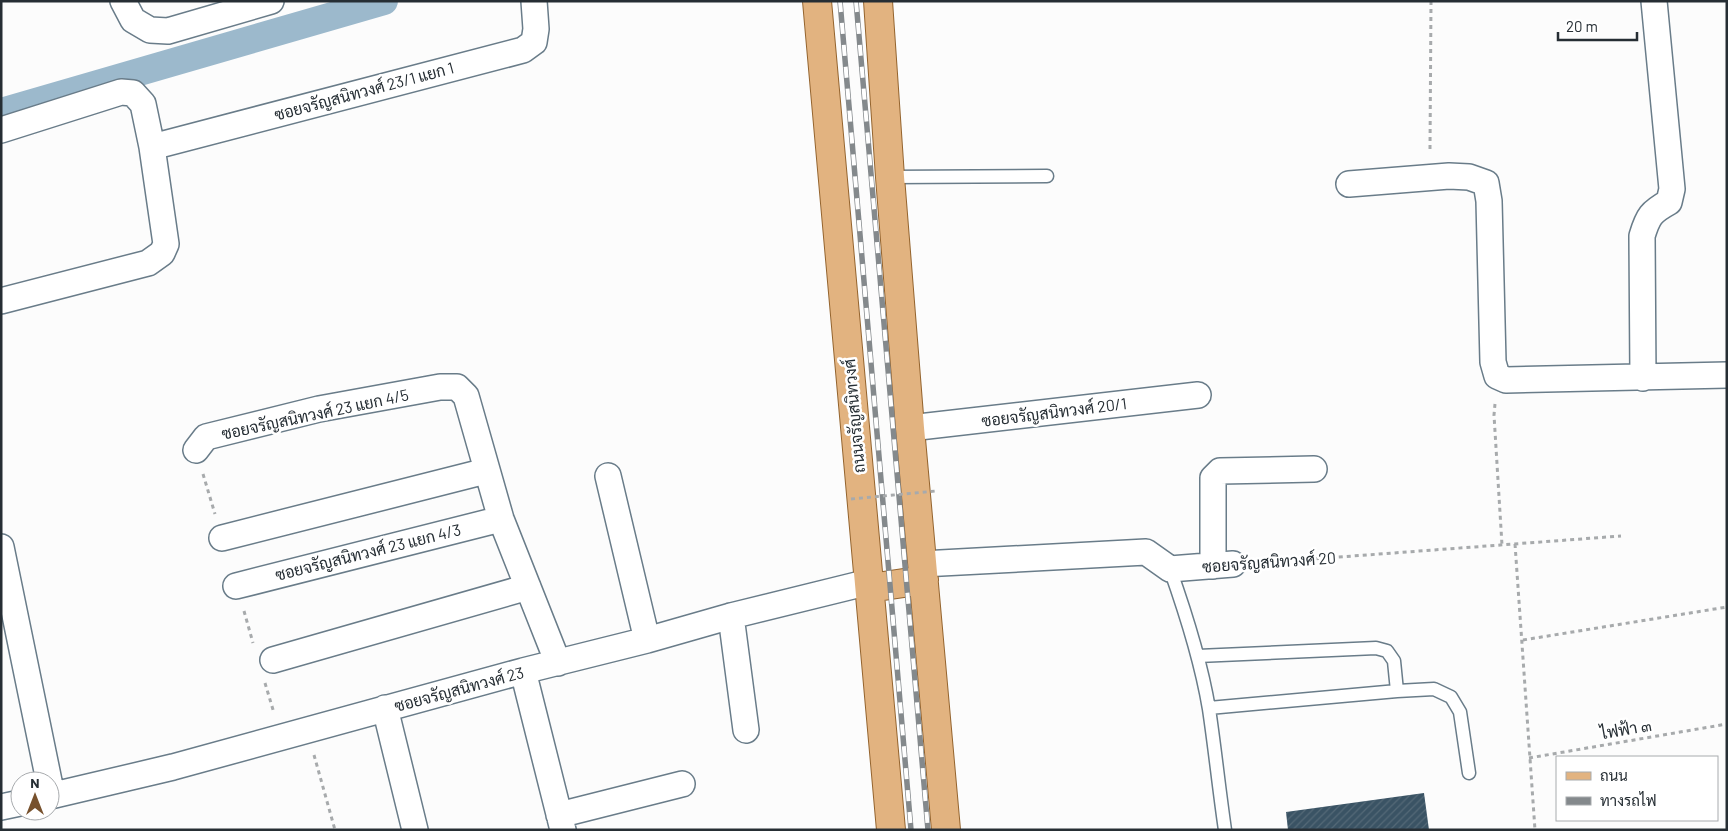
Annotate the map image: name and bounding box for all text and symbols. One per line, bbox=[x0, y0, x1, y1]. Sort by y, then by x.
scale bar bbox=[1558, 10, 1637, 42]
text: 20 m bbox=[1566, 17, 1598, 35]
street label: ซอยจรัญสนิทวงศ์ 23/1 แยก 1 bbox=[272, 55, 456, 125]
street label: ถนนจรัญสนิทวงศ์ bbox=[837, 358, 869, 474]
street label: ซอยจรัญสนิทวงศ์ 23 แยก 4/5 bbox=[219, 382, 410, 444]
street label: ซอยจรัญสนิทวงศ์ 20/1 bbox=[980, 391, 1128, 431]
street label: ซอยจรัญสนิทวงศ์ 23 แยก 4/3 bbox=[273, 517, 463, 585]
street label: ซอยจรัญสนิทวงศ์ 20 bbox=[1201, 545, 1337, 577]
street label: ซอยจรัญสนิทวงศ์ 23 bbox=[392, 660, 526, 716]
street label: ไฟฟ้า ๓ bbox=[1597, 714, 1653, 743]
legend bbox=[1556, 756, 1718, 821]
text: ถนน bbox=[1600, 766, 1628, 784]
north arrow bbox=[10, 771, 60, 821]
text: N bbox=[30, 774, 40, 791]
text: ทางรถไฟ bbox=[1600, 791, 1657, 809]

